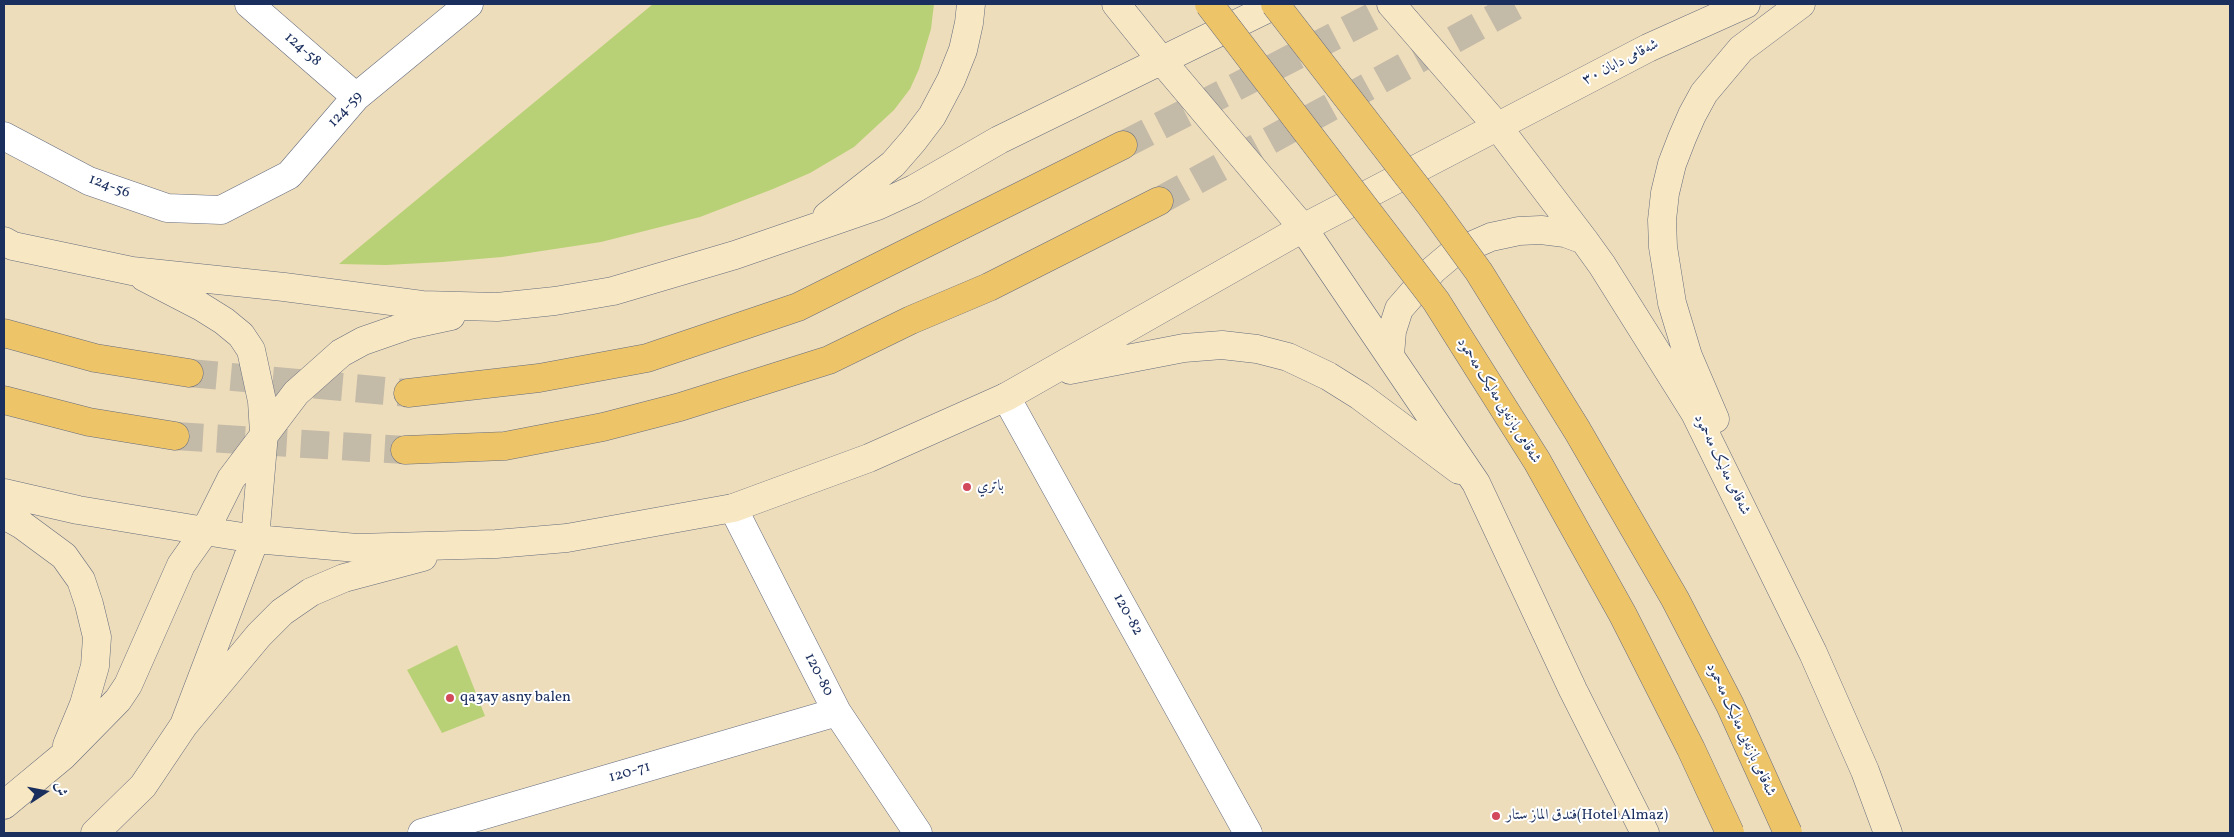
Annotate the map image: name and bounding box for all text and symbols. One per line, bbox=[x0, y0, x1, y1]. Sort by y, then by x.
street label: 124-58 bbox=[280, 29, 324, 71]
street label: شەقامی دابان ٣٠ bbox=[1580, 36, 1662, 90]
street label: 124-59 bbox=[325, 88, 367, 132]
street label: 124-56 bbox=[86, 171, 132, 203]
street label: شەقامی بازنەیی مەلیک مەحمود bbox=[1452, 335, 1544, 467]
street label: شەقامی مەلیک مەحمود bbox=[1689, 412, 1753, 518]
place label: باتري bbox=[977, 478, 1004, 496]
marker: باتري bbox=[961, 481, 973, 493]
street label: 120-82 bbox=[1108, 591, 1146, 639]
street label: 120-80 bbox=[800, 650, 836, 700]
street label: شەقامی بازنەیی مەلیک مەحمود bbox=[1701, 660, 1779, 800]
place label: qa3ay asny balen bbox=[460, 689, 571, 707]
marker: qa3ay asny balen bbox=[444, 692, 456, 704]
street label: 120-71 bbox=[607, 758, 653, 788]
north arrow bbox=[20, 767, 70, 817]
text: ش bbox=[50, 780, 71, 798]
place label: فندق الماز ستار(Hotel Almaz) bbox=[1506, 807, 1668, 825]
marker: فندق الماز ستار(Hotel Almaz) bbox=[1490, 810, 1502, 822]

